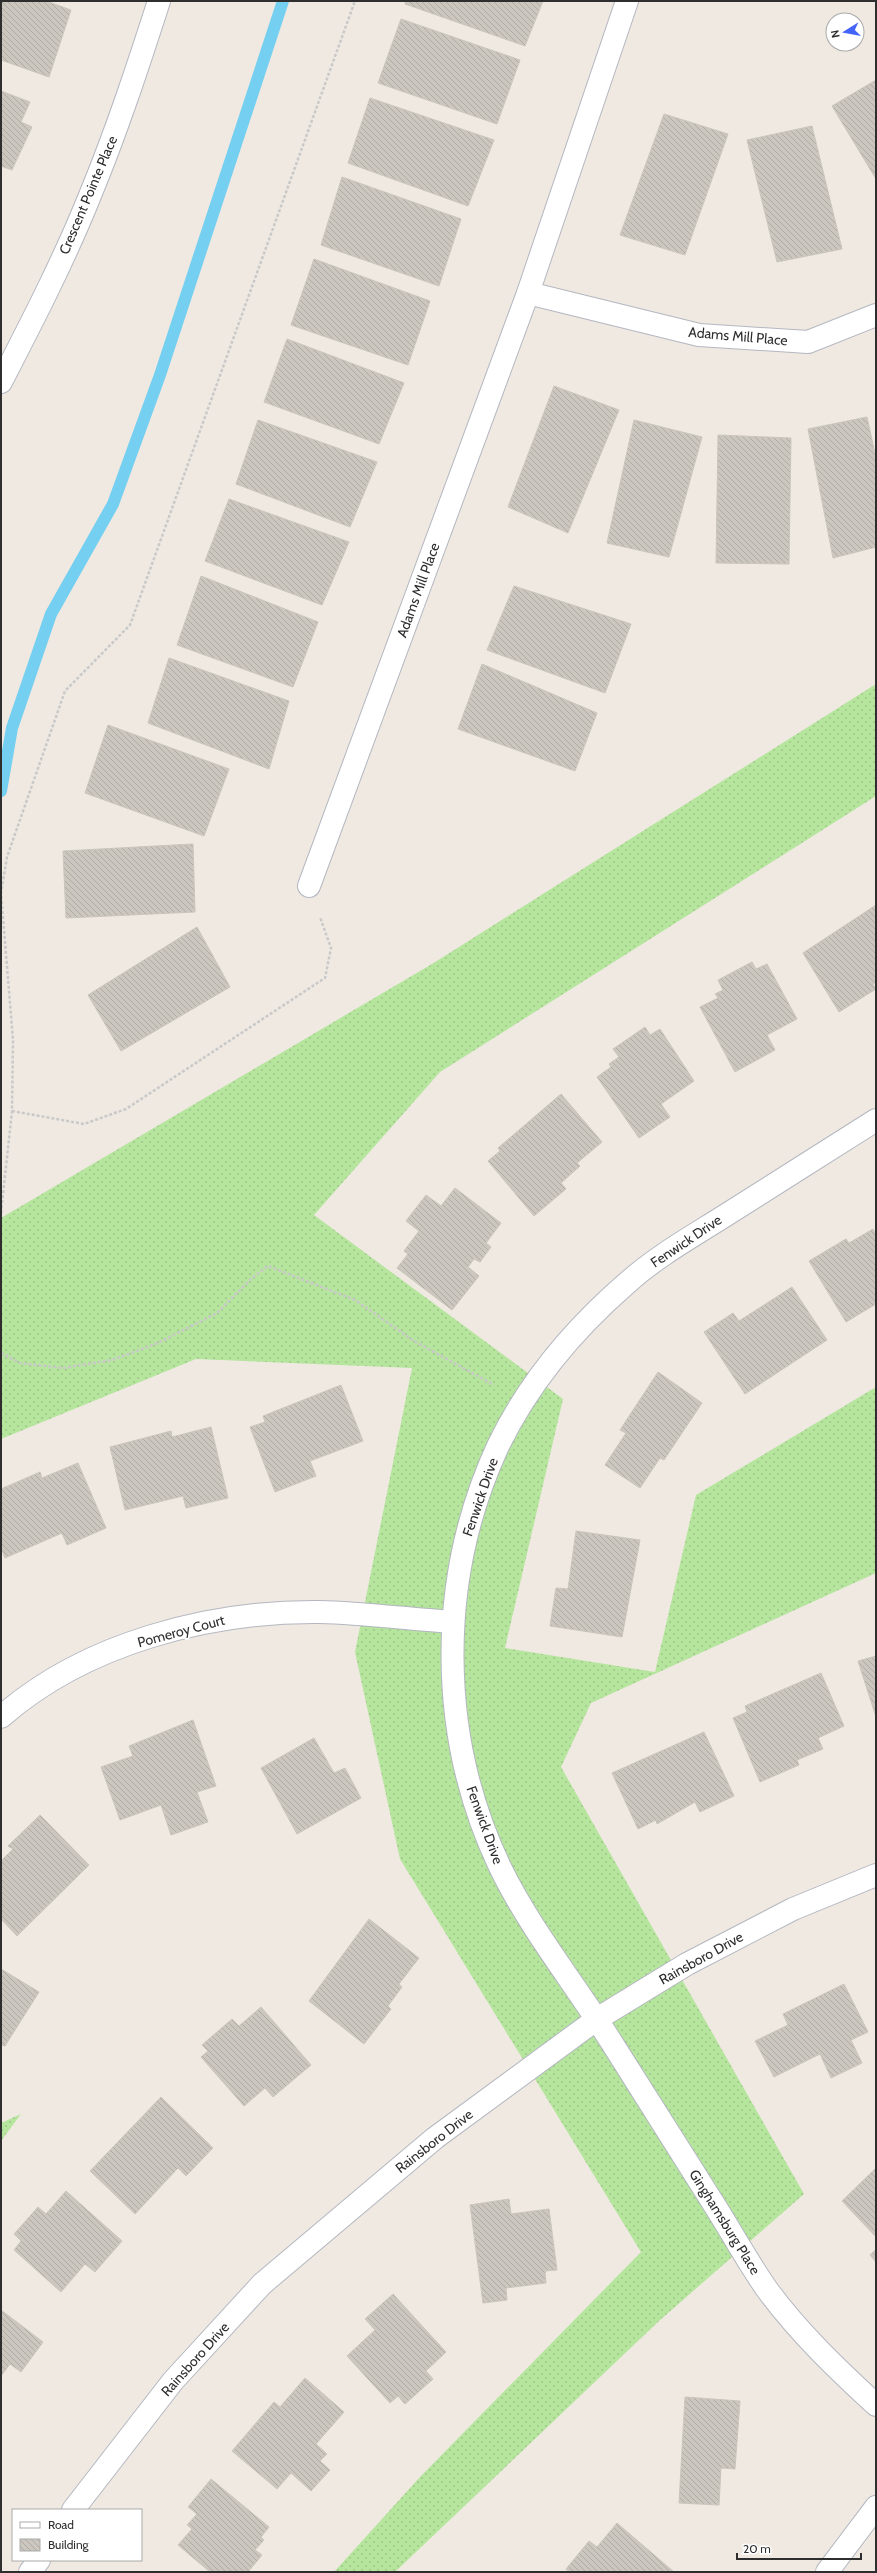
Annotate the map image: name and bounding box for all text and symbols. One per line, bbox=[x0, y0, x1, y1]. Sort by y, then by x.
north arrow bbox=[825, 12, 865, 52]
text: N bbox=[828, 29, 843, 39]
street label: Crescent Pointe Place bbox=[55, 133, 121, 257]
street label: Adams Mill Place bbox=[688, 323, 788, 349]
street label: Adams Mill Place bbox=[393, 540, 443, 640]
street label: Fenwick Drive bbox=[647, 1211, 725, 1271]
street label: Fenwick Drive bbox=[458, 1455, 502, 1539]
street label: Pomeroy Court bbox=[135, 1611, 227, 1651]
street label: Fenwick Drive bbox=[463, 1783, 507, 1867]
street label: Rainsboro Drive bbox=[656, 1927, 746, 1989]
street label: Rainsboro Drive bbox=[392, 2105, 476, 2177]
street label: Ginghamsburg Place bbox=[685, 2166, 765, 2278]
street label: Rainsboro Drive bbox=[157, 2318, 233, 2400]
legend bbox=[12, 2509, 142, 2561]
text: Road bbox=[48, 2517, 74, 2532]
scale bar bbox=[737, 2535, 861, 2561]
text: Building bbox=[48, 2537, 90, 2552]
text: 20 m bbox=[743, 2541, 771, 2556]

